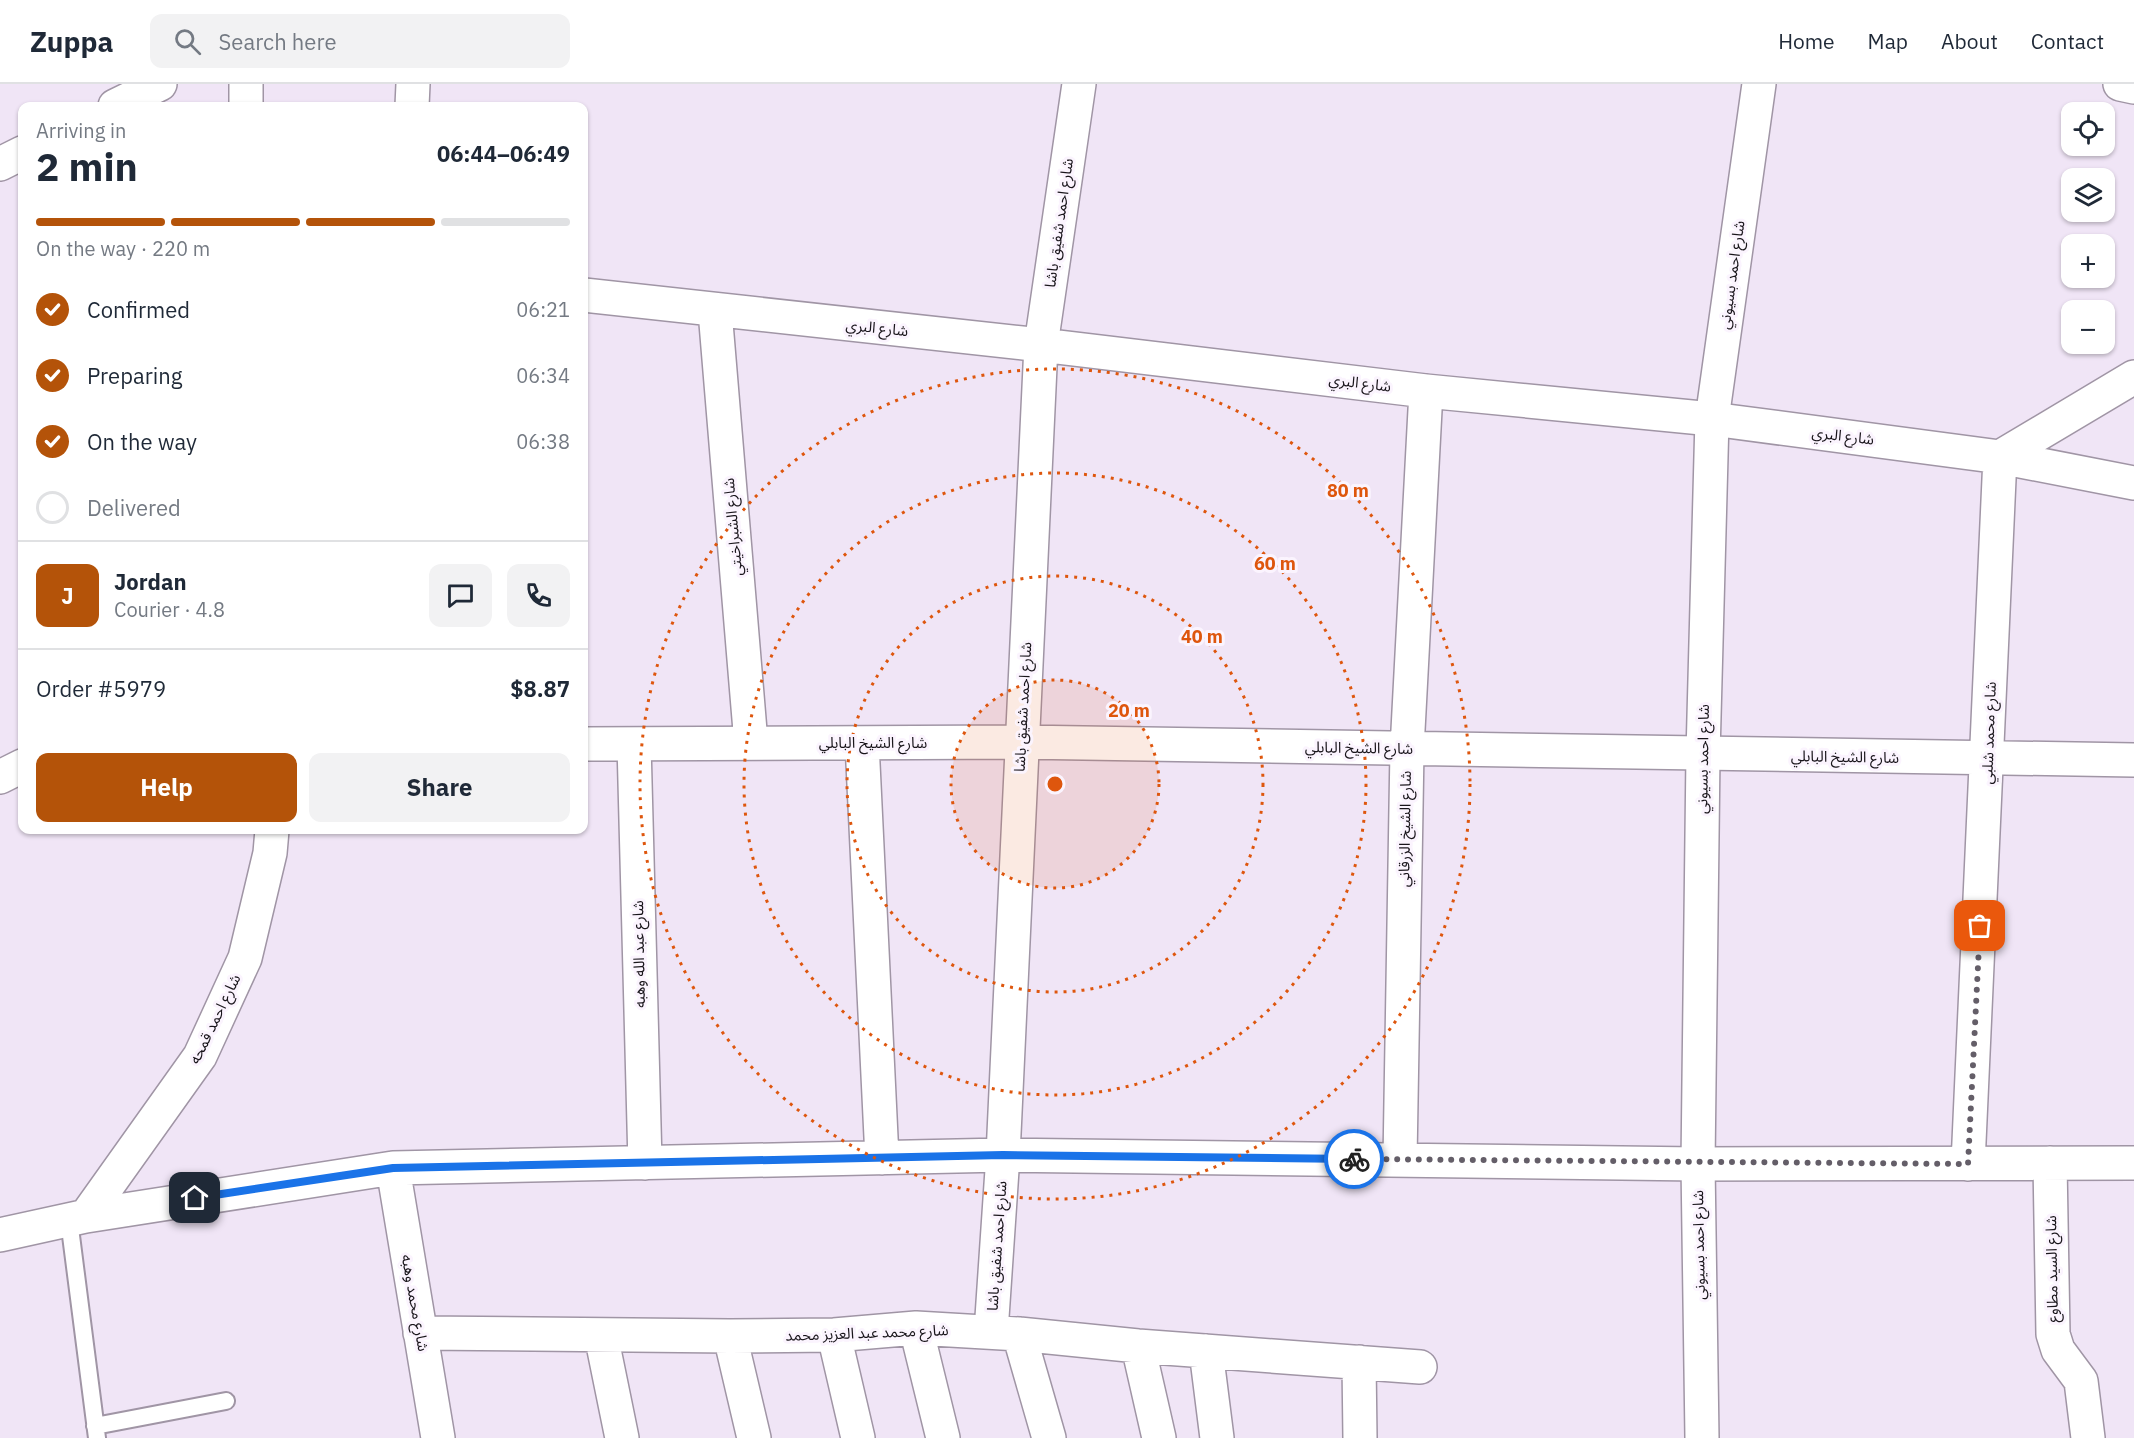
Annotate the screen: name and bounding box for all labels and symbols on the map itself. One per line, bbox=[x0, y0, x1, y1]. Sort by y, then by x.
street label: شارع احمد شفيق باشا bbox=[1040, 157, 1080, 289]
street label: شارع احمد بسيوني bbox=[1714, 219, 1752, 331]
street label: شارع البري bbox=[845, 315, 909, 343]
street label: شارع البري bbox=[1327, 369, 1393, 399]
street label: شارع البري bbox=[1810, 422, 1876, 452]
street label: شارع الشبراخيتي bbox=[719, 477, 749, 577]
text: 80 m bbox=[1327, 479, 1369, 502]
text: 60 m bbox=[1254, 552, 1296, 575]
text: 40 m bbox=[1181, 625, 1223, 648]
street label: شارع احمد شفيق باشا bbox=[1010, 641, 1038, 773]
street label: شارع محمد شلبي bbox=[1977, 681, 2003, 785]
text: 20 m bbox=[1108, 699, 1150, 722]
street label: شارع احمد بسيوني bbox=[1692, 704, 1716, 814]
street label: شارع الشيخ البابلي bbox=[819, 733, 927, 755]
street label: شارع الشيخ البابلي bbox=[1305, 737, 1414, 761]
street label: شارع الشيخ البابلي bbox=[1791, 746, 1900, 770]
street label: شارع الشيخ الزرقاني bbox=[1394, 770, 1418, 887]
centre of rings bbox=[1045, 774, 1065, 794]
street label: شارع عبد الله وهبه bbox=[628, 900, 652, 1008]
pin bbox=[1954, 900, 2005, 951]
street label: شارع احمد قمحه bbox=[185, 971, 247, 1068]
courier bbox=[1324, 1129, 1384, 1189]
pin bbox=[169, 1172, 220, 1223]
street label: شارع احمد شفيق باشا bbox=[982, 1180, 1014, 1312]
street label: شارع احمد بسيوني bbox=[1688, 1190, 1712, 1300]
street label: شارع السيد مطاوع bbox=[2041, 1215, 2065, 1323]
street label: شارع محمد وهبه bbox=[395, 1253, 433, 1354]
street label: شارع محمد عبد العزيز محمد bbox=[785, 1320, 949, 1348]

